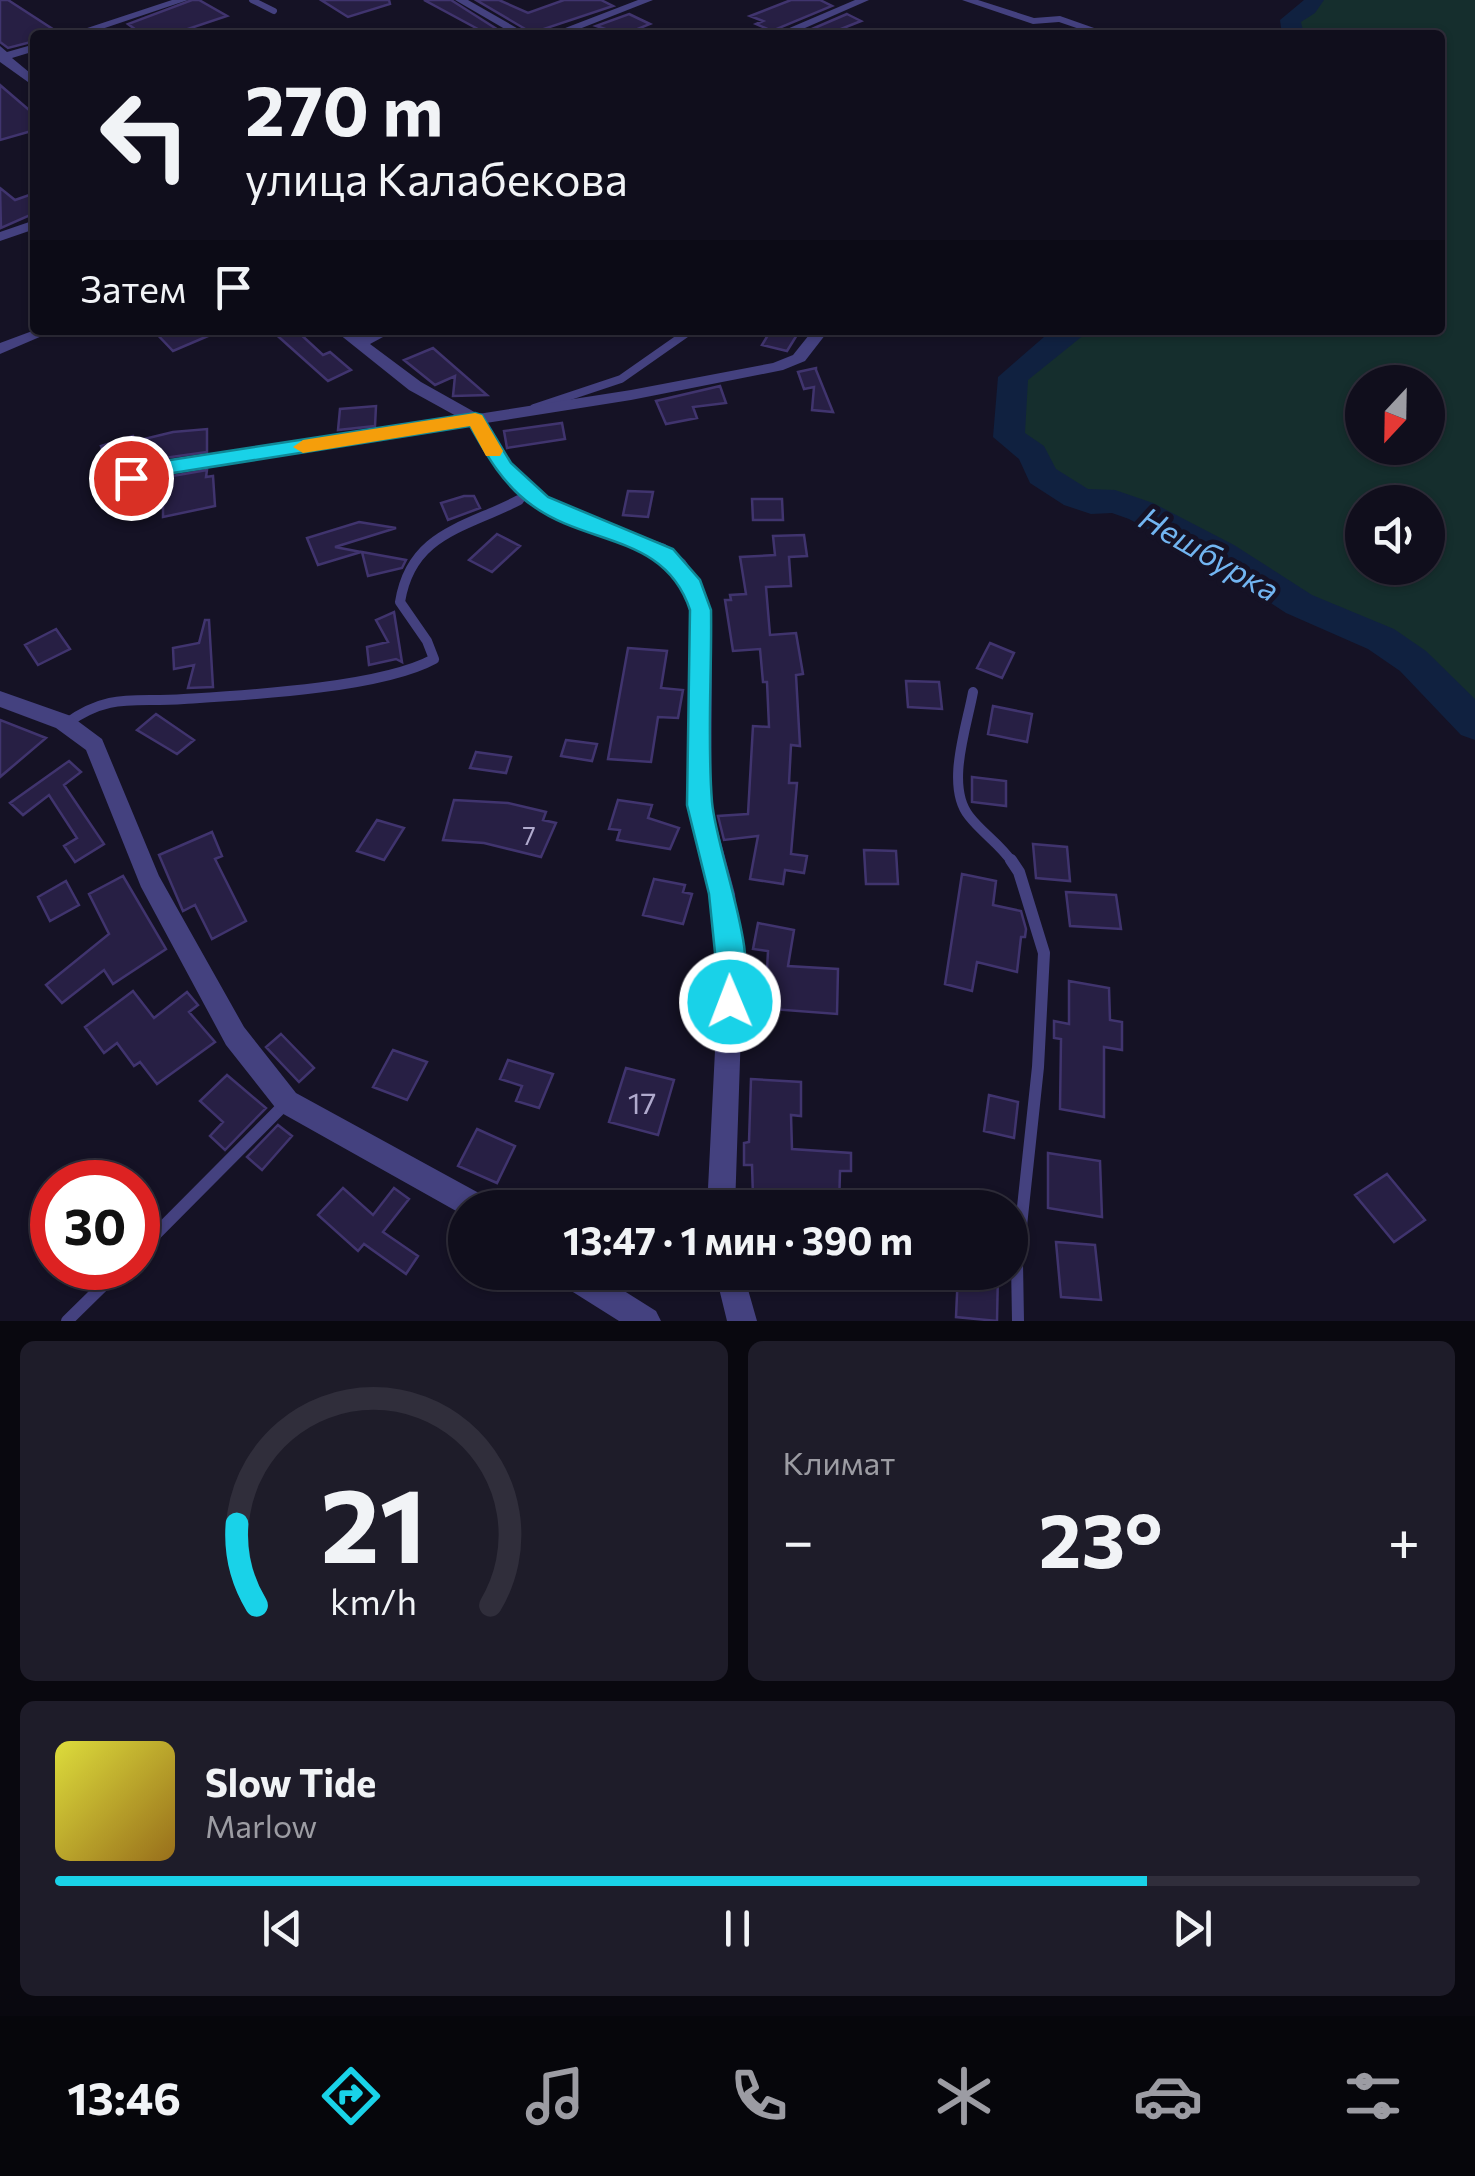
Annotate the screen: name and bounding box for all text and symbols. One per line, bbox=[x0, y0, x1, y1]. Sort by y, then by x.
text: 270 m bbox=[245, 65, 443, 150]
icon: left bbox=[80, 70, 210, 200]
text: улица Калабекова bbox=[245, 150, 628, 205]
icon: arrive bbox=[206, 260, 261, 315]
text: Затем bbox=[80, 264, 186, 311]
north arrow bbox=[1345, 365, 1445, 465]
map controls bbox=[1345, 365, 1445, 585]
pin bbox=[89, 436, 174, 521]
icon: arrive bbox=[104, 451, 159, 506]
button: sound bbox=[1345, 485, 1445, 585]
water label: Нешбурка bbox=[1133, 497, 1287, 609]
house number: 7 bbox=[522, 820, 536, 850]
position arrow bbox=[678, 950, 782, 1054]
house number: 17 bbox=[628, 1083, 656, 1120]
speed limit sign: 30 bbox=[30, 1160, 160, 1290]
text: 13:47 · 1 мин · 390 m bbox=[563, 1216, 913, 1263]
text: Климат bbox=[783, 1442, 895, 1482]
text: 21 bbox=[321, 1457, 427, 1584]
text: 23° bbox=[1039, 1492, 1163, 1583]
text: − bbox=[783, 1505, 814, 1572]
text: + bbox=[1388, 1505, 1420, 1572]
text: km/h bbox=[330, 1579, 417, 1622]
text: Slow Tide bbox=[205, 1758, 376, 1805]
text: Marlow bbox=[205, 1805, 317, 1845]
icon: previous bbox=[255, 1901, 310, 1956]
icon: pause bbox=[710, 1901, 765, 1956]
icon: next bbox=[1165, 1901, 1220, 1956]
icon: directions bbox=[316, 2061, 386, 2131]
icon: music bbox=[520, 2061, 590, 2131]
icon: phone bbox=[724, 2061, 794, 2131]
icon: climate bbox=[929, 2061, 999, 2131]
icon: car bbox=[1133, 2061, 1203, 2131]
icon: filters bbox=[1338, 2061, 1408, 2131]
text: 13:46 bbox=[67, 2069, 181, 2124]

